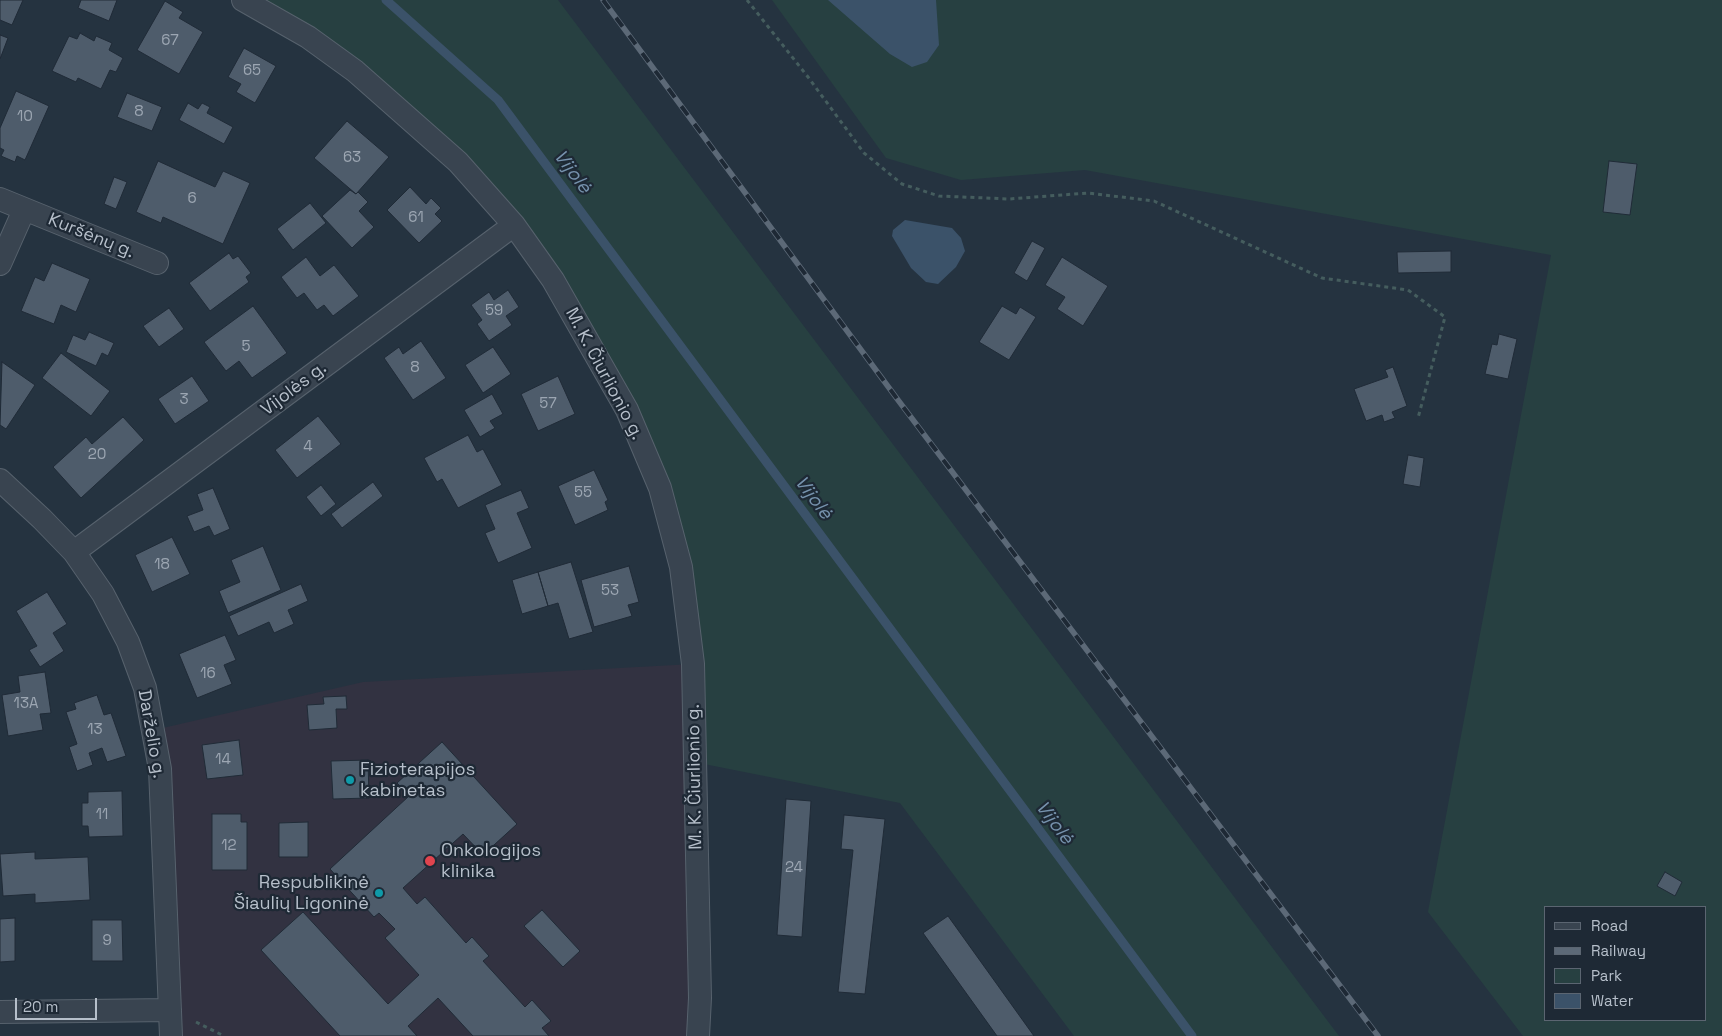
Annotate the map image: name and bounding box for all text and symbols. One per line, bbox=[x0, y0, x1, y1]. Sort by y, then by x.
house number: 67 bbox=[161, 32, 179, 50]
house number: 65 bbox=[243, 62, 261, 80]
house number: 8 bbox=[134, 103, 144, 121]
house number: 10 bbox=[17, 108, 33, 126]
water label: Vijolė bbox=[548, 146, 596, 198]
house number: 63 bbox=[343, 149, 361, 167]
house number: 6 bbox=[187, 190, 197, 208]
street label: Kuršėnų g. bbox=[45, 209, 137, 263]
house number: 61 bbox=[408, 209, 424, 227]
house number: 59 bbox=[485, 302, 503, 320]
street label: M. K. Čiurlionio g. bbox=[560, 305, 648, 443]
house number: 5 bbox=[242, 338, 250, 356]
street label: Vijolės g. bbox=[257, 357, 331, 421]
house number: 8 bbox=[410, 359, 420, 377]
house number: 3 bbox=[179, 391, 189, 409]
house number: 57 bbox=[539, 395, 557, 413]
house number: 4 bbox=[303, 438, 313, 456]
house number: 20 bbox=[88, 446, 106, 464]
water label: Vijolė bbox=[789, 472, 837, 524]
house number: 55 bbox=[574, 484, 592, 502]
house number: 18 bbox=[154, 556, 170, 574]
house number: 53 bbox=[601, 582, 619, 600]
house number: 16 bbox=[200, 665, 216, 683]
street label: Darželio g. bbox=[133, 688, 169, 780]
house number: 13A bbox=[14, 695, 38, 713]
street label: M. K. Čiurlionio g. bbox=[683, 704, 707, 850]
house number: 13 bbox=[87, 721, 103, 739]
house number: 14 bbox=[215, 751, 231, 769]
place label: Fizioterapijos kabinetas bbox=[360, 759, 475, 802]
marker: Fizioterapijos kabinetas bbox=[344, 774, 356, 786]
water label: Vijolė bbox=[1030, 797, 1078, 849]
house number: 11 bbox=[96, 806, 108, 824]
house number: 12 bbox=[221, 837, 237, 855]
place label: Onkologijos klinika bbox=[441, 840, 541, 882]
marker: Onkologijos klinika bbox=[423, 854, 437, 868]
house number: 24 bbox=[785, 859, 803, 877]
place label: Respublikinė Šiaulių Ligoninė bbox=[234, 872, 369, 914]
marker: Respublikinė Šiaulių Ligoninė bbox=[373, 887, 385, 899]
legend bbox=[1544, 906, 1707, 1021]
text: Road bbox=[1591, 916, 1628, 935]
house number: 9 bbox=[102, 932, 112, 950]
text: Railway bbox=[1591, 941, 1646, 960]
text: Park bbox=[1591, 966, 1622, 985]
scale bar bbox=[18, 988, 100, 1020]
text: Water bbox=[1591, 991, 1633, 1010]
text: 20 m bbox=[23, 997, 58, 1016]

